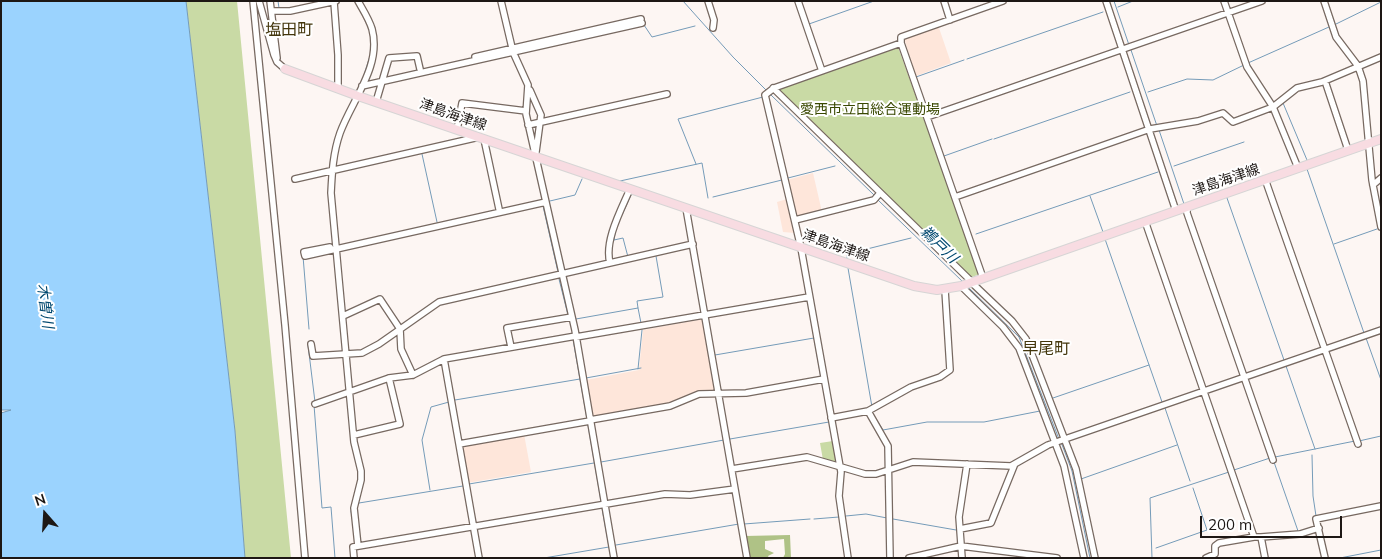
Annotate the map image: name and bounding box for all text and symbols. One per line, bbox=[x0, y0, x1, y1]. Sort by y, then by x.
district label: 塩田町 bbox=[265, 20, 313, 40]
street label: 津島海津線 bbox=[417, 96, 489, 134]
park label: 愛西市立田総合運動場 bbox=[800, 102, 940, 118]
street label: 津島海津線 bbox=[1190, 161, 1262, 199]
water label: 鵜戸川 bbox=[917, 223, 961, 267]
street label: 津島海津線 bbox=[800, 227, 872, 265]
water label: 木曽川 bbox=[33, 283, 57, 329]
district label: 早尾町 bbox=[1022, 339, 1070, 359]
north arrow bbox=[20, 489, 70, 539]
text: N bbox=[32, 490, 48, 510]
scale bar bbox=[1202, 506, 1344, 538]
text: 200 m bbox=[1208, 515, 1252, 534]

